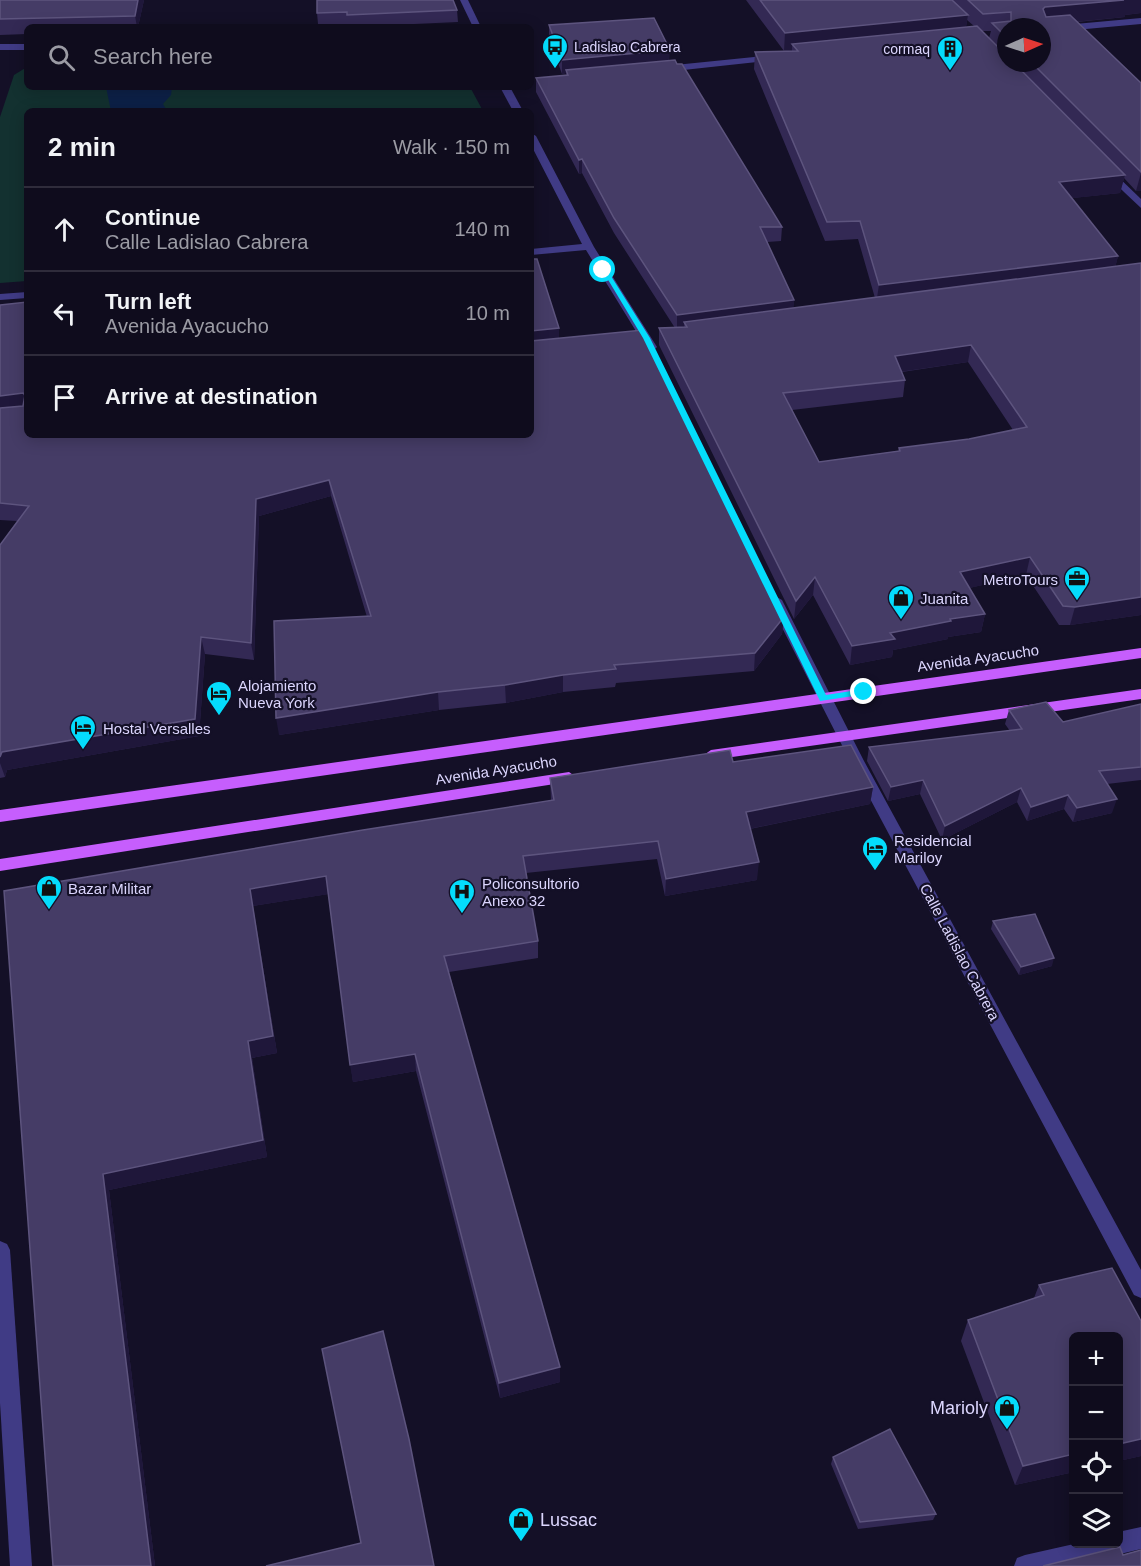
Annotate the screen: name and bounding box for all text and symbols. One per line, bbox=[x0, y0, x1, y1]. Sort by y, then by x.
north arrow bbox=[997, 18, 1051, 72]
search box bbox=[24, 24, 534, 90]
bus stop icon: Ladislao Cabrera bbox=[540, 32, 570, 70]
building icon: cormaq bbox=[935, 34, 965, 72]
place label: Ladislao Cabrera bbox=[574, 39, 681, 55]
icon: search bbox=[45, 41, 78, 74]
place label: cormaq bbox=[883, 41, 930, 57]
text: Search here bbox=[93, 44, 213, 69]
text: 2 min bbox=[48, 132, 116, 162]
text: Walk · 150 m bbox=[393, 136, 510, 158]
text: Continue bbox=[105, 205, 200, 230]
icon: ahead bbox=[48, 213, 81, 246]
text: 140 m bbox=[454, 218, 510, 240]
text: Calle Ladislao Cabrera bbox=[105, 231, 308, 253]
route start bbox=[589, 256, 615, 282]
text: Turn left bbox=[105, 289, 191, 314]
icon: left bbox=[48, 297, 81, 330]
text: 10 m bbox=[466, 302, 510, 324]
text: Avenida Ayacucho bbox=[105, 315, 269, 337]
icon: arrive bbox=[48, 381, 81, 414]
text: Arrive at destination bbox=[105, 384, 318, 409]
office icon: MetroTours bbox=[1062, 564, 1092, 602]
place label: MetroTours bbox=[983, 571, 1058, 588]
shop icon: Juanita bbox=[886, 583, 916, 621]
place label: Juanita bbox=[920, 590, 969, 607]
street label: Avenida Ayacucho bbox=[916, 641, 1040, 675]
place label: Alojamiento Nueva York bbox=[238, 677, 316, 711]
route end bbox=[850, 678, 876, 704]
hotel icon: Alojamiento Nueva York bbox=[204, 679, 234, 717]
hotel icon: Hostal Versalles bbox=[68, 713, 98, 751]
place label: Hostal Versalles bbox=[103, 720, 211, 737]
street label: Avenida Ayacucho bbox=[434, 752, 558, 788]
place label: Residencial Mariloy bbox=[894, 832, 972, 866]
hotel icon: Residencial Mariloy bbox=[860, 834, 890, 872]
shop icon: Bazar Militar bbox=[34, 873, 64, 911]
place label: Policonsultorio Anexo 32 bbox=[482, 875, 580, 909]
hospital icon: Policonsultorio Anexo 32 bbox=[447, 877, 477, 915]
place label: Bazar Militar bbox=[68, 880, 151, 897]
street label: Calle Ladislao Cabrera bbox=[917, 881, 1004, 1024]
map controls bbox=[1069, 1332, 1123, 1548]
button: + bbox=[1069, 1332, 1123, 1386]
button: − bbox=[1069, 1386, 1123, 1440]
shop icon: Marioly bbox=[992, 1393, 1022, 1431]
place label: Marioly bbox=[930, 1398, 988, 1418]
button: locate bbox=[1069, 1440, 1123, 1494]
button: layers bbox=[1069, 1494, 1123, 1548]
shop icon: Lussac bbox=[506, 1505, 536, 1543]
place label: Lussac bbox=[540, 1510, 597, 1530]

